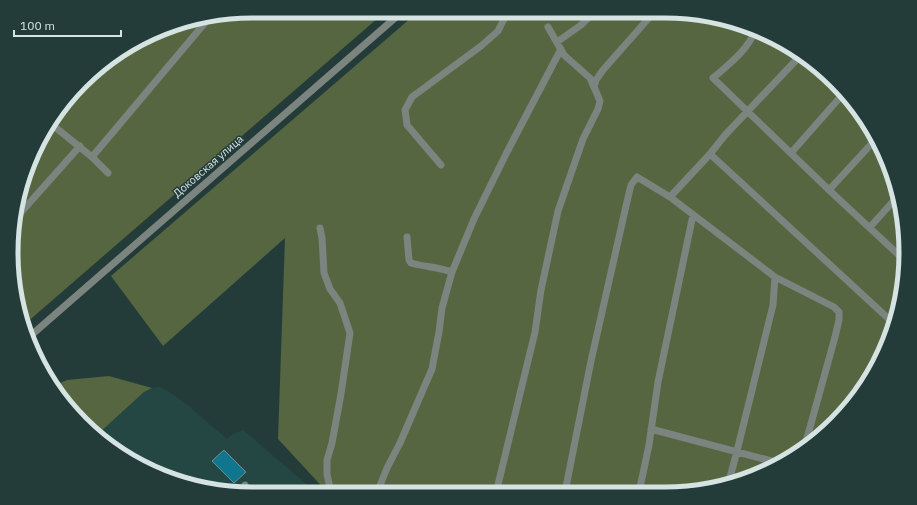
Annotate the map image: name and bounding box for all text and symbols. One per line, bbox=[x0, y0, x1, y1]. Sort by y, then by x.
scale bar bbox=[14, 12, 121, 38]
text: 100 m bbox=[20, 18, 55, 33]
street label: Доковская улица bbox=[170, 132, 246, 200]

